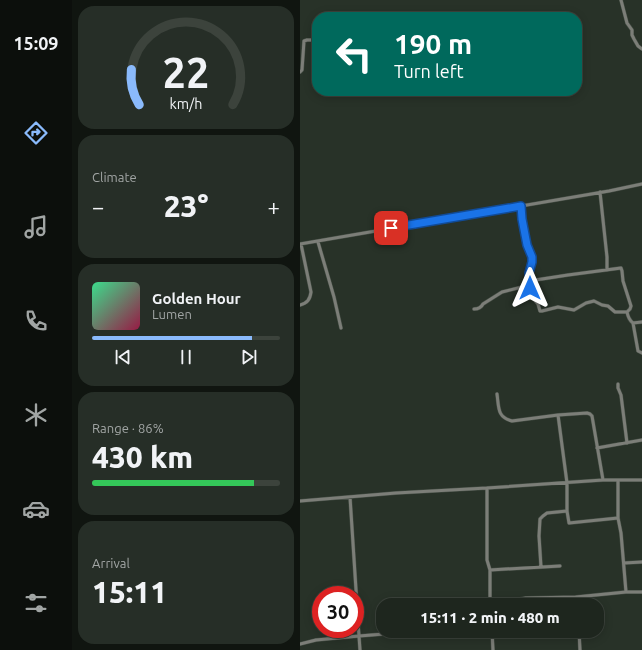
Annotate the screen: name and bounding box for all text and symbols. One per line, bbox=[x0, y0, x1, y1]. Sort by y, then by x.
icon: left bbox=[328, 28, 380, 80]
text: 190 m bbox=[394, 28, 472, 59]
text: 15:09 bbox=[13, 33, 59, 53]
text: 22 bbox=[163, 49, 209, 96]
text: Turn left bbox=[394, 61, 464, 81]
text: km/h bbox=[170, 96, 202, 112]
icon: directions bbox=[22, 119, 50, 147]
text: Climate bbox=[92, 170, 137, 184]
text: 23° bbox=[164, 189, 208, 223]
text: − bbox=[92, 194, 104, 219]
text: + bbox=[268, 194, 280, 219]
pin bbox=[374, 211, 408, 245]
icon: music bbox=[22, 213, 50, 241]
icon: arrive bbox=[380, 217, 402, 239]
position arrow bbox=[509, 267, 551, 309]
text: Golden Hour bbox=[152, 290, 241, 307]
icon: phone bbox=[22, 307, 50, 335]
text: Lumen bbox=[152, 307, 192, 321]
icon: previous bbox=[112, 346, 134, 368]
icon: pause bbox=[175, 346, 197, 368]
icon: next bbox=[238, 346, 260, 368]
icon: climate bbox=[22, 401, 50, 429]
text: Range · 86% bbox=[92, 421, 164, 435]
text: 430 km bbox=[92, 440, 193, 474]
icon: car bbox=[22, 495, 50, 523]
text: Arrival bbox=[92, 556, 130, 570]
text: 15:11 bbox=[92, 575, 167, 609]
speed limit sign: 30 bbox=[312, 586, 364, 638]
icon: filters bbox=[22, 589, 50, 617]
text: 15:11 · 2 min · 480 m bbox=[420, 609, 560, 626]

